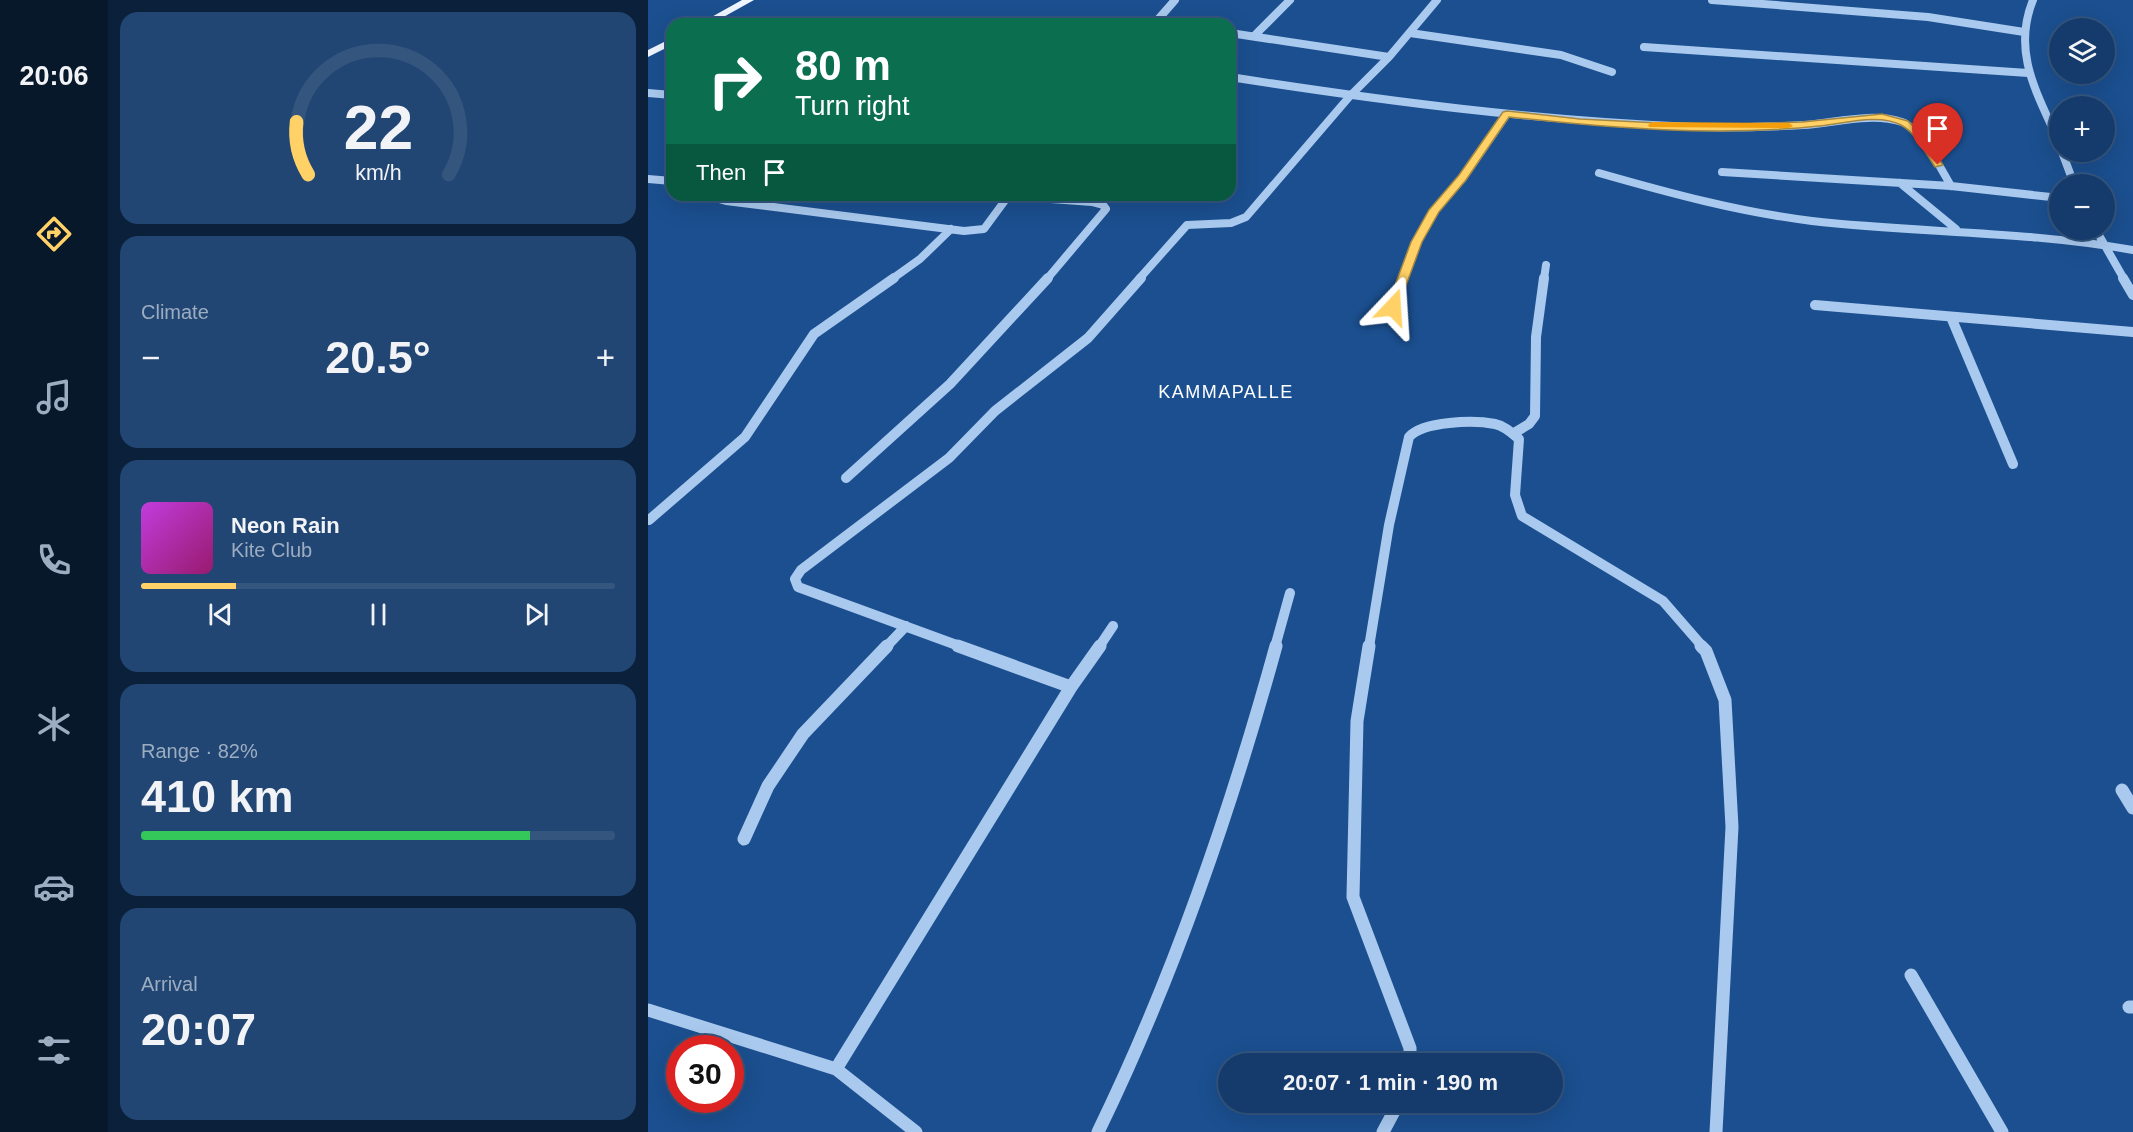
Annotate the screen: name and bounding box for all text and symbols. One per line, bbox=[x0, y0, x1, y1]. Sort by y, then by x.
map controls bbox=[2049, 18, 2115, 240]
button: layers bbox=[2049, 18, 2115, 84]
icon: right bbox=[696, 42, 774, 120]
text: 80 m bbox=[795, 42, 891, 89]
text: 20:06 bbox=[19, 61, 89, 91]
text: Turn right bbox=[795, 91, 910, 121]
text: 22 bbox=[343, 93, 413, 162]
button: + bbox=[2049, 96, 2115, 162]
pin bbox=[1912, 103, 1963, 165]
icon: arrive bbox=[1921, 112, 1954, 145]
icon: arrive bbox=[758, 156, 791, 189]
text: Then bbox=[696, 160, 746, 185]
text: km/h bbox=[355, 161, 401, 185]
button: − bbox=[2049, 174, 2115, 240]
icon: directions bbox=[33, 213, 75, 255]
position arrow bbox=[1361, 275, 1425, 339]
text: Climate bbox=[141, 301, 209, 323]
text: 20.5° bbox=[325, 332, 431, 383]
text: − bbox=[141, 339, 160, 376]
text: + bbox=[596, 339, 615, 376]
icon: music bbox=[33, 376, 75, 418]
district label: KAMMAPALLE bbox=[1158, 382, 1294, 402]
text: Neon Rain bbox=[231, 513, 340, 538]
icon: phone bbox=[33, 539, 75, 581]
text: Kite Club bbox=[231, 539, 312, 561]
icon: previous bbox=[204, 598, 237, 631]
icon: pause bbox=[362, 598, 395, 631]
icon: next bbox=[520, 598, 553, 631]
icon: climate bbox=[33, 703, 75, 745]
text: Range · 82% bbox=[141, 740, 258, 762]
text: 410 km bbox=[141, 771, 294, 822]
icon: car bbox=[33, 866, 75, 908]
text: Arrival bbox=[141, 973, 198, 995]
text: 20:07 bbox=[141, 1004, 256, 1055]
icon: filters bbox=[33, 1029, 75, 1071]
speed limit sign: 30 bbox=[666, 1035, 744, 1113]
text: 20:07 · 1 min · 190 m bbox=[1283, 1070, 1498, 1095]

